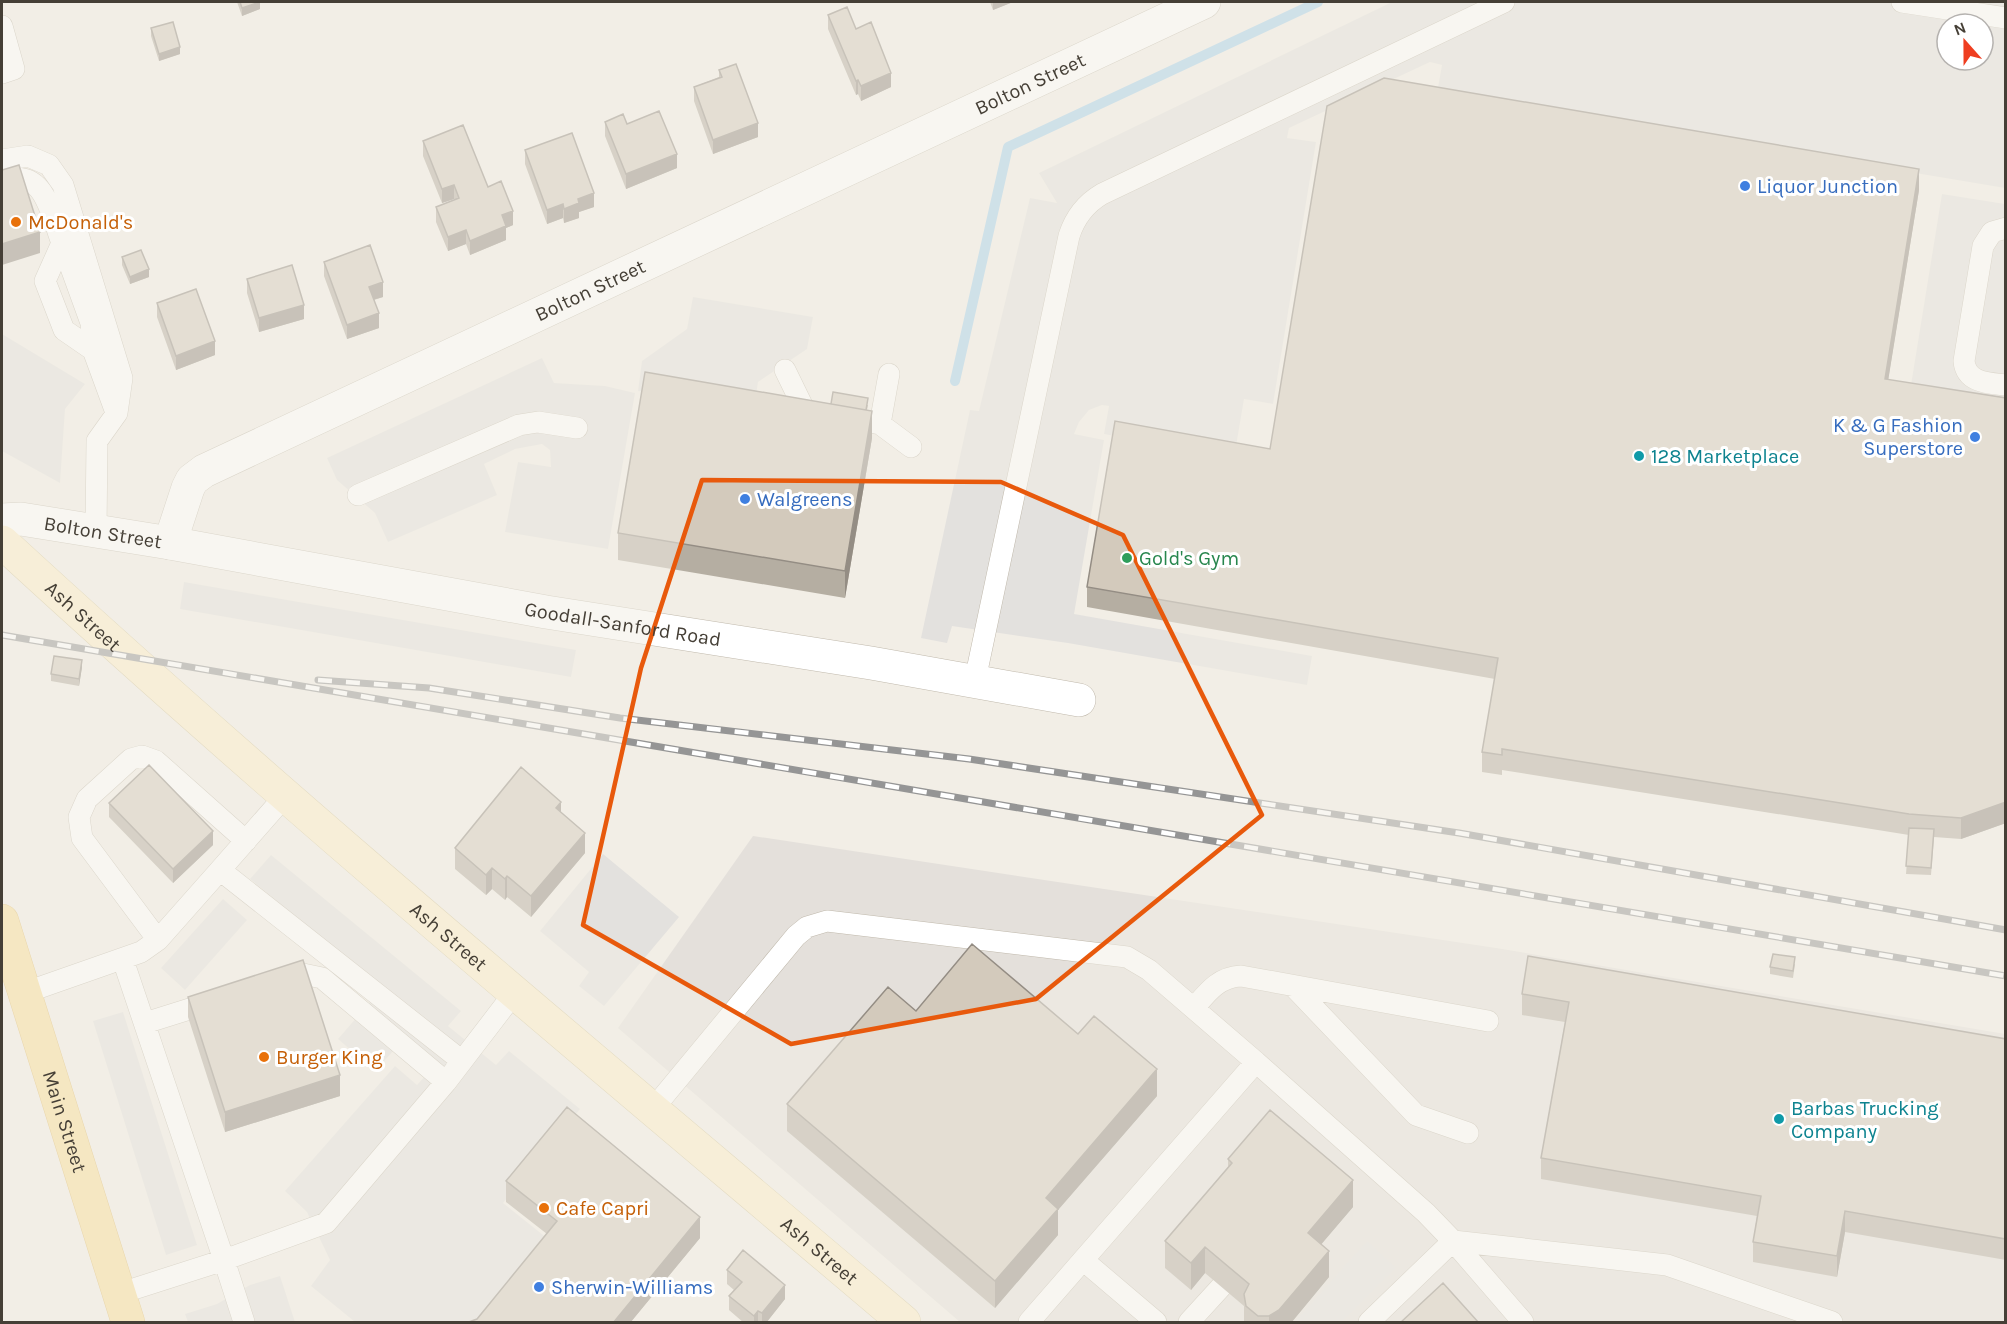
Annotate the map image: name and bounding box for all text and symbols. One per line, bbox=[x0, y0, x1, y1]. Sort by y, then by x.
north arrow bbox=[1935, 12, 1995, 72]
text: N bbox=[1951, 18, 1969, 39]
street label: Bolton Street bbox=[971, 48, 1089, 120]
place label: Liquor Junction bbox=[1757, 175, 1898, 198]
marker: Liquor Junction bbox=[1738, 179, 1752, 193]
place label: McDonald's bbox=[28, 211, 133, 234]
marker: McDonald's bbox=[9, 215, 23, 229]
street label: Bolton Street bbox=[531, 255, 649, 326]
place label: K & G Fashion Superstore bbox=[1833, 414, 1963, 460]
marker: K & G Fashion Superstore bbox=[1968, 430, 1982, 444]
place label: 128 Marketplace bbox=[1651, 445, 1799, 468]
marker: 128 Marketplace bbox=[1632, 449, 1646, 463]
place label: Walgreens bbox=[757, 488, 853, 511]
marker: Walgreens bbox=[738, 492, 752, 506]
street label: Bolton Street bbox=[42, 512, 164, 554]
place label: Gold's Gym bbox=[1139, 547, 1239, 570]
marker: Gold's Gym bbox=[1120, 551, 1134, 565]
street label: Ash Street bbox=[40, 576, 126, 657]
street label: Goodall-Sanford Road bbox=[523, 597, 723, 651]
street label: Ash Street bbox=[405, 898, 492, 976]
place label: Burger King bbox=[276, 1046, 382, 1069]
marker: Burger King bbox=[257, 1050, 271, 1064]
street label: Main Street bbox=[38, 1068, 91, 1176]
place label: Barbas Trucking Company bbox=[1791, 1097, 1939, 1143]
marker: Barbas Trucking Company bbox=[1772, 1112, 1786, 1126]
place label: Cafe Capri bbox=[556, 1197, 649, 1220]
marker: Cafe Capri bbox=[537, 1201, 551, 1215]
street label: Ash Street bbox=[776, 1212, 863, 1290]
place label: Sherwin-Williams bbox=[551, 1276, 713, 1299]
marker: Sherwin-Williams bbox=[532, 1280, 546, 1294]

